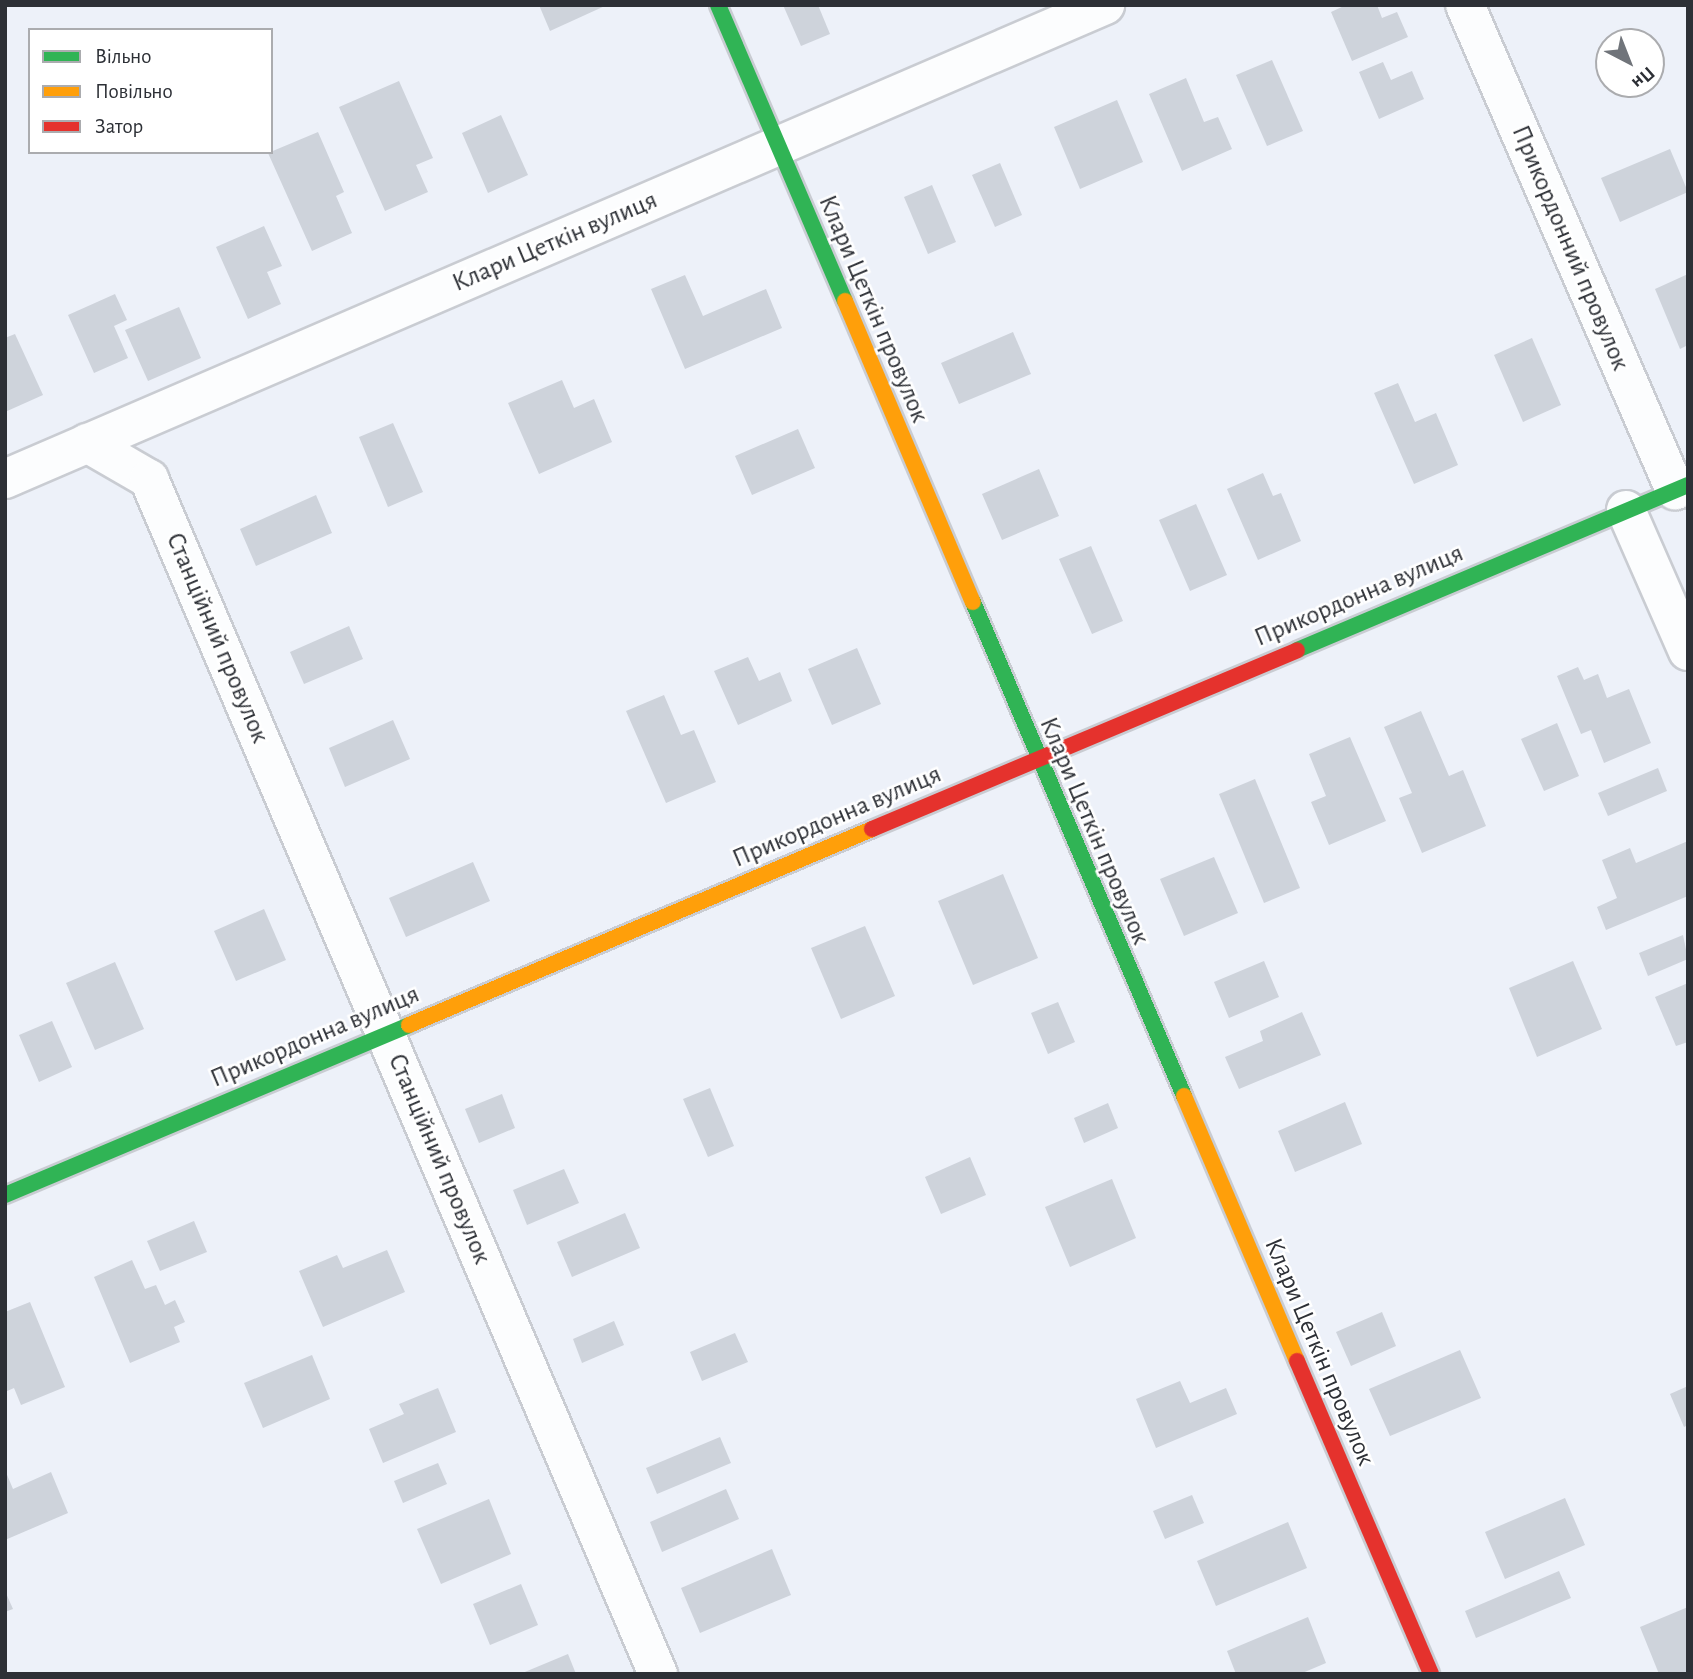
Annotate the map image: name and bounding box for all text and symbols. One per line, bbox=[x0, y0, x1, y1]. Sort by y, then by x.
legend bbox=[28, 28, 273, 154]
north arrow bbox=[1595, 28, 1665, 98]
text: Вільно bbox=[95, 46, 151, 67]
text: Пн bbox=[1628, 63, 1658, 92]
text: Повільно bbox=[95, 81, 173, 102]
text: Затор bbox=[95, 116, 143, 137]
street label: Прикордонний провулок bbox=[1504, 121, 1636, 375]
street label: Клари Цеткін вулиця bbox=[448, 185, 662, 299]
street label: Клари Цеткін провулок bbox=[811, 191, 935, 427]
street label: Станційний провулок bbox=[159, 528, 275, 748]
street label: Прикордонна вулиця bbox=[1250, 538, 1468, 654]
street label: Клари Цеткін провулок bbox=[1032, 713, 1156, 949]
street label: Прикордонна вулиця bbox=[728, 759, 946, 875]
street label: Прикордонна вулиця bbox=[206, 979, 424, 1095]
street label: Станційний провулок bbox=[381, 1049, 497, 1269]
street label: Клари Цеткін провулок bbox=[1257, 1234, 1381, 1470]

